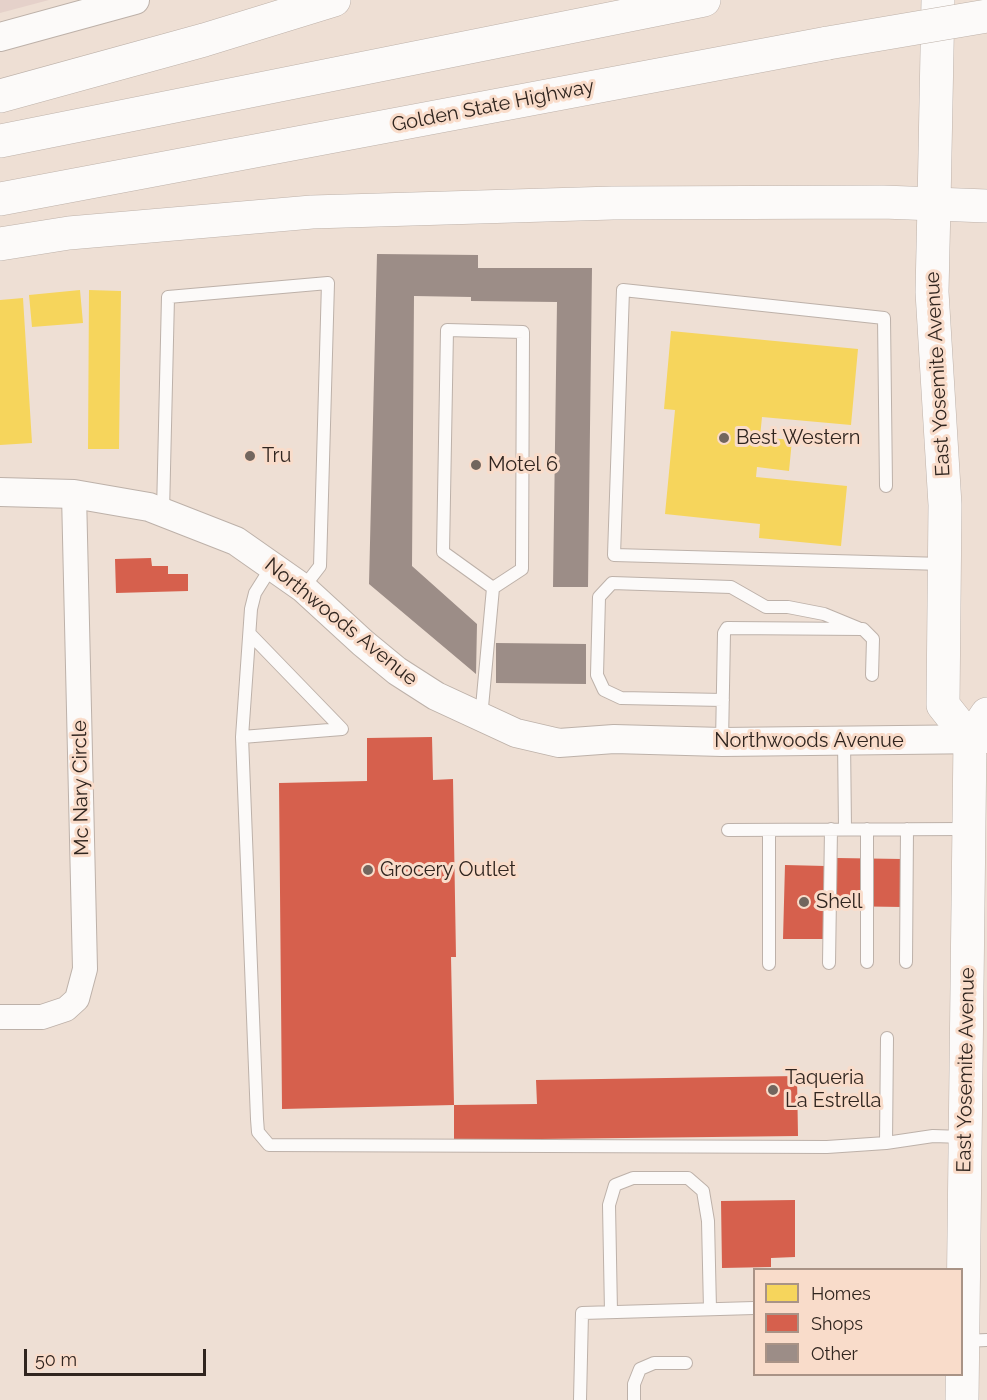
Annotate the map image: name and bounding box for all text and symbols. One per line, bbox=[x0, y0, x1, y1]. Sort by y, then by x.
street label: Golden State Highway bbox=[390, 75, 596, 137]
street label: East Yosemite Avenue bbox=[921, 271, 955, 477]
place label: Best Western bbox=[736, 426, 860, 450]
marker: Best Western bbox=[717, 431, 731, 445]
place label: Tru bbox=[262, 444, 291, 468]
marker: Tru bbox=[243, 449, 257, 463]
place label: Motel 6 bbox=[488, 453, 558, 477]
marker: Motel 6 bbox=[469, 458, 483, 472]
street label: Northwoods Avenue bbox=[260, 553, 422, 691]
street label: Mc Nary Circle bbox=[68, 720, 94, 856]
street label: Northwoods Avenue bbox=[714, 729, 904, 753]
place label: Grocery Outlet bbox=[380, 858, 516, 882]
marker: Grocery Outlet bbox=[361, 863, 375, 877]
place label: Shell bbox=[816, 890, 862, 914]
marker: Shell bbox=[797, 895, 811, 909]
street label: East Yosemite Avenue bbox=[952, 967, 980, 1173]
place label: Taqueria La Estrella bbox=[785, 1066, 881, 1113]
marker: Taqueria La Estrella bbox=[766, 1083, 780, 1097]
legend bbox=[753, 1268, 963, 1376]
text: Homes bbox=[811, 1283, 871, 1304]
text: Shops bbox=[811, 1313, 863, 1334]
scale bar bbox=[27, 1337, 208, 1375]
text: Other bbox=[811, 1343, 858, 1364]
text: 50 m bbox=[35, 1349, 77, 1370]

